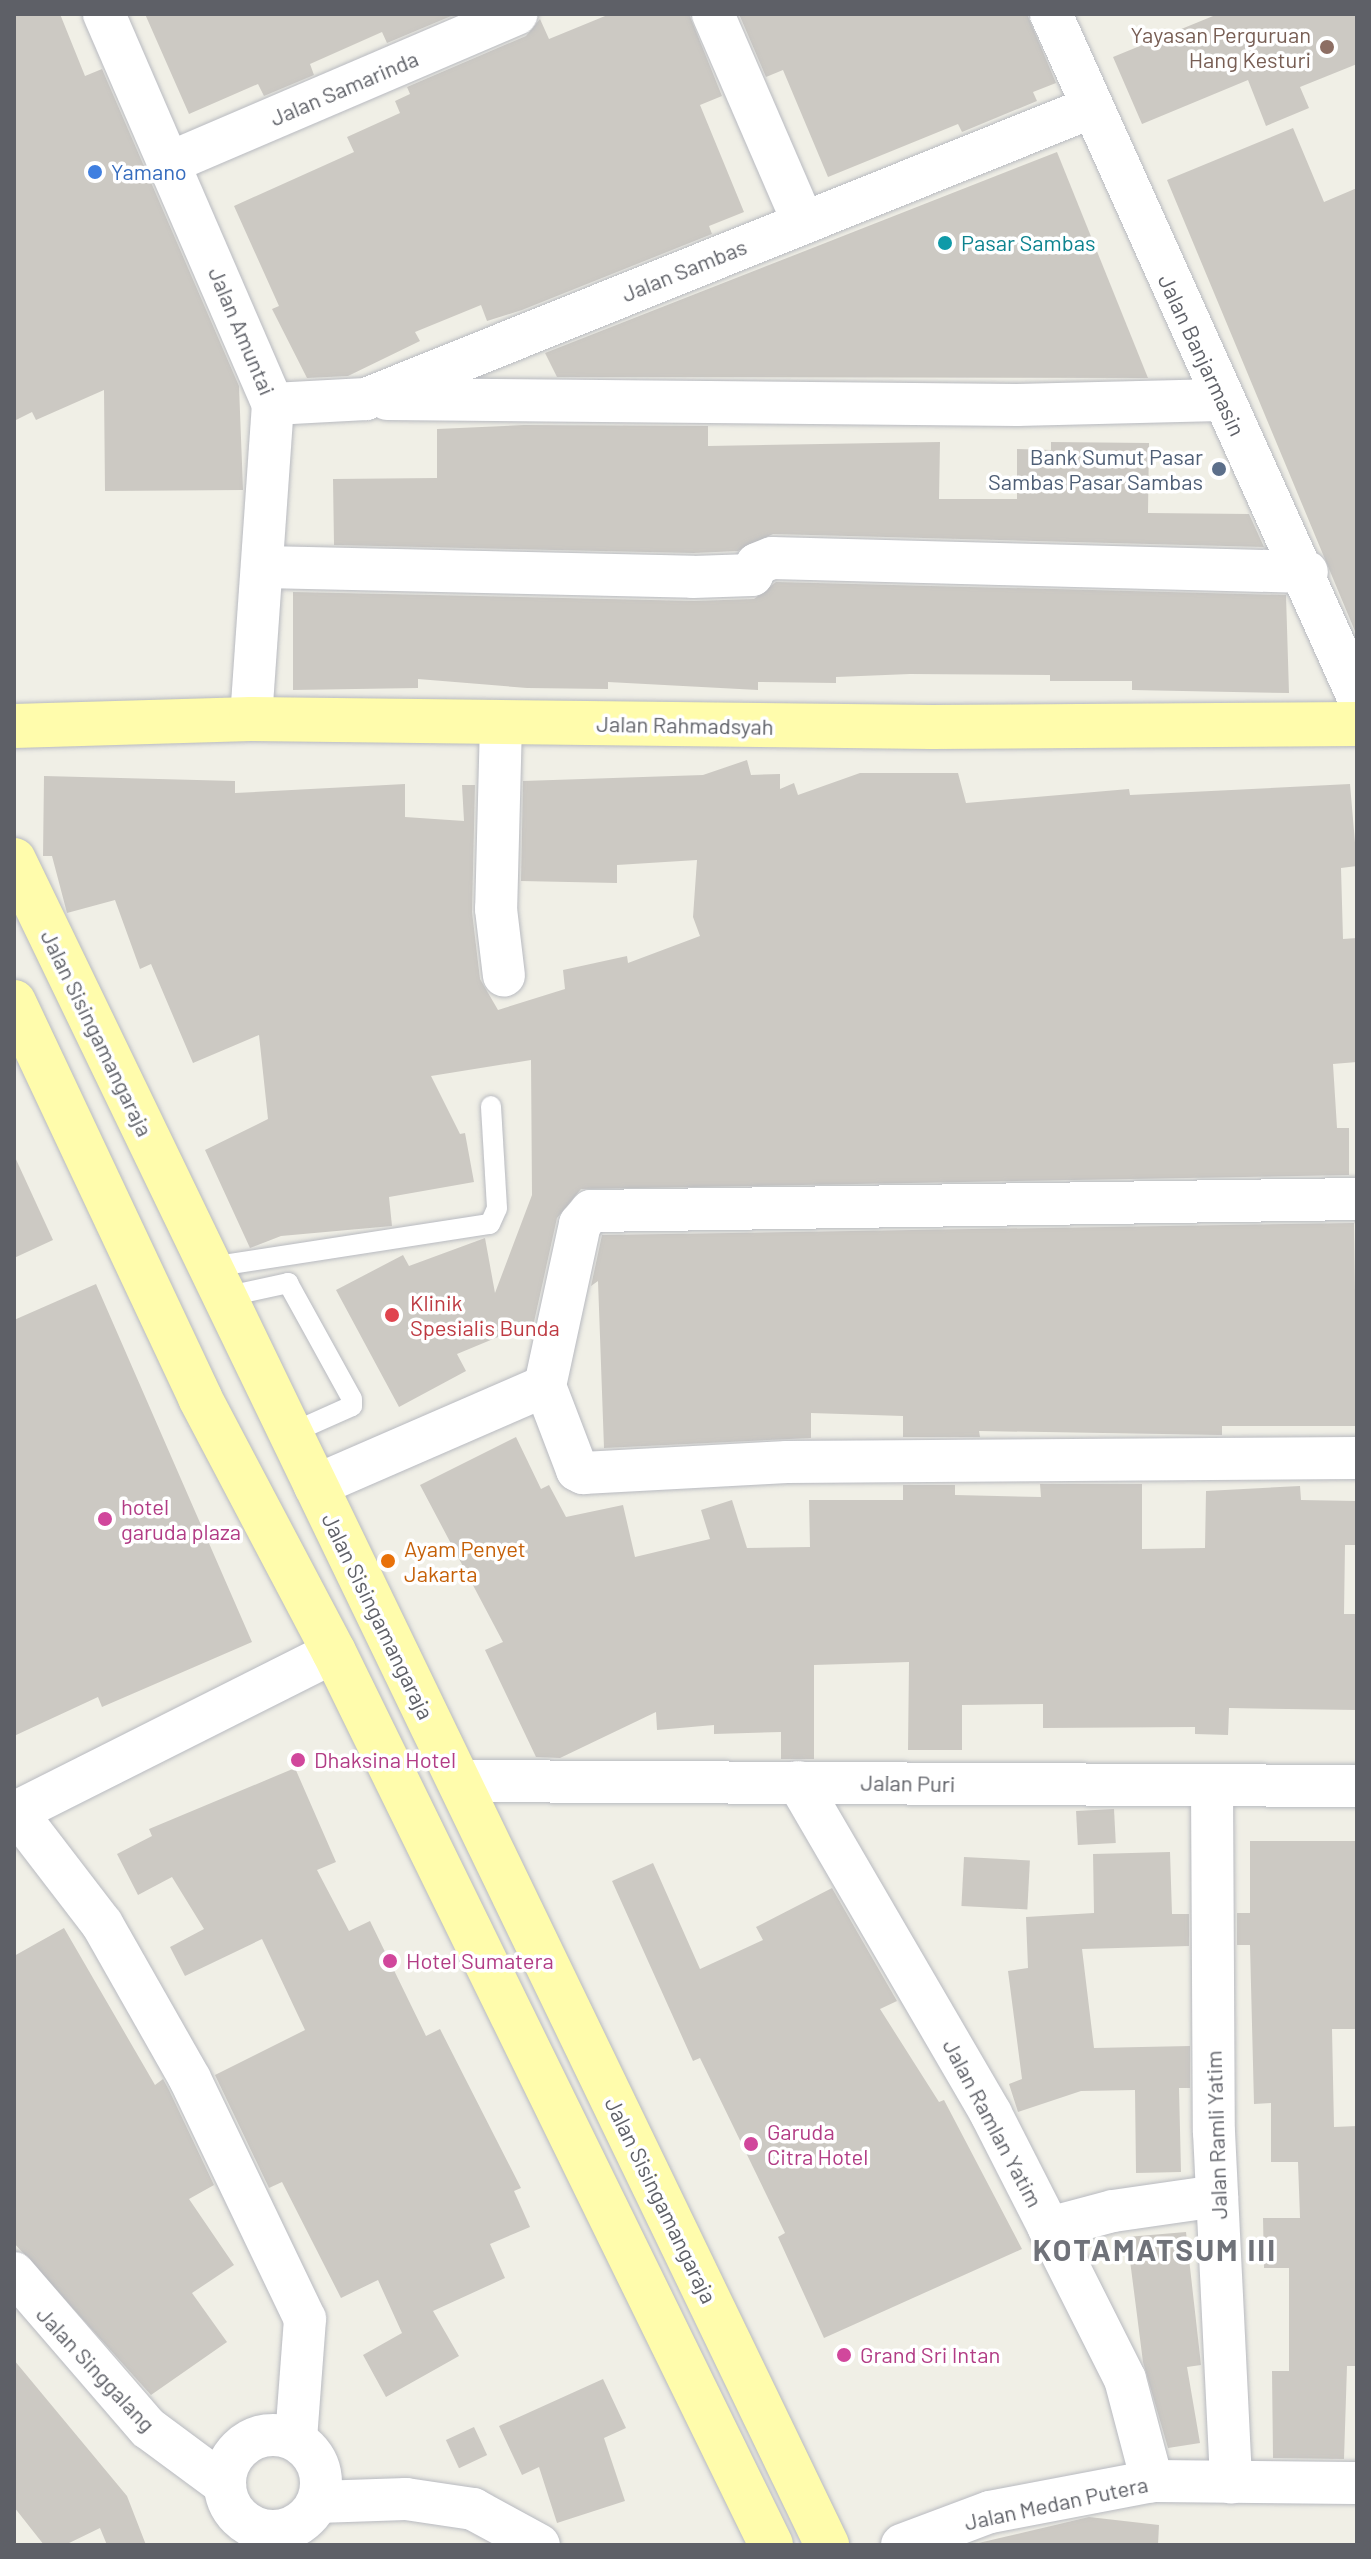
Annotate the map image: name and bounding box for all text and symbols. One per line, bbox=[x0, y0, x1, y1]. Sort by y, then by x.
place label: Yayasan Perguruan Hang Kesturi bbox=[1131, 21, 1311, 72]
marker: Yayasan Perguruan Hang Kesturi bbox=[1318, 38, 1336, 56]
street label: Jalan Samarinda bbox=[266, 45, 422, 131]
place label: Yamano bbox=[111, 159, 187, 185]
marker: Yamano bbox=[86, 163, 104, 181]
place label: Pasar Sambas bbox=[961, 230, 1095, 256]
street label: Jalan Sambas bbox=[618, 233, 750, 307]
marker: Pasar Sambas bbox=[936, 234, 954, 252]
street label: Jalan Amuntai bbox=[203, 263, 281, 399]
street label: Jalan Banjarmasin bbox=[1153, 270, 1251, 440]
place label: Bank Sumut Pasar Sambas Pasar Sambas bbox=[988, 443, 1203, 494]
marker: Bank Sumut Pasar Sambas Pasar Sambas bbox=[1210, 460, 1228, 478]
street label: Jalan Rahmadsyah bbox=[596, 710, 774, 740]
street label: Jalan Sisingamangaraja bbox=[36, 926, 158, 1140]
place label: Klinik Spesialis Bunda bbox=[410, 1289, 560, 1340]
marker: Klinik Spesialis Bunda bbox=[381, 1304, 403, 1326]
place label: hotel garuda plaza bbox=[121, 1493, 241, 1544]
street label: Jalan Sisingamangaraja bbox=[317, 1509, 439, 1723]
marker: hotel garuda plaza bbox=[96, 1510, 114, 1528]
place label: Ayam Penyet Jakarta bbox=[404, 1535, 526, 1586]
marker: Ayam Penyet Jakarta bbox=[379, 1552, 397, 1570]
place label: Dhaksina Hotel bbox=[314, 1747, 456, 1773]
marker: Dhaksina Hotel bbox=[289, 1751, 307, 1769]
street label: Jalan Puri bbox=[860, 1769, 956, 1797]
place label: Hotel Sumatera bbox=[406, 1948, 554, 1974]
marker: Hotel Sumatera bbox=[381, 1952, 399, 1970]
street label: Jalan Ramlan Yatim bbox=[938, 2035, 1048, 2211]
street label: Jalan Ramli Yatim bbox=[1200, 2050, 1232, 2220]
street label: Jalan Sisingamangaraja bbox=[600, 2093, 722, 2307]
place label: Garuda Citra Hotel bbox=[767, 2118, 868, 2170]
marker: Garuda Citra Hotel bbox=[742, 2135, 760, 2153]
district label: KOTAMATSUM III bbox=[1033, 2231, 1277, 2267]
street label: Jalan Singgalang bbox=[31, 2301, 161, 2437]
place label: Grand Sri Intan bbox=[860, 2342, 1000, 2368]
marker: Grand Sri Intan bbox=[835, 2346, 853, 2364]
street label: Jalan Medan Putera bbox=[962, 2471, 1150, 2535]

